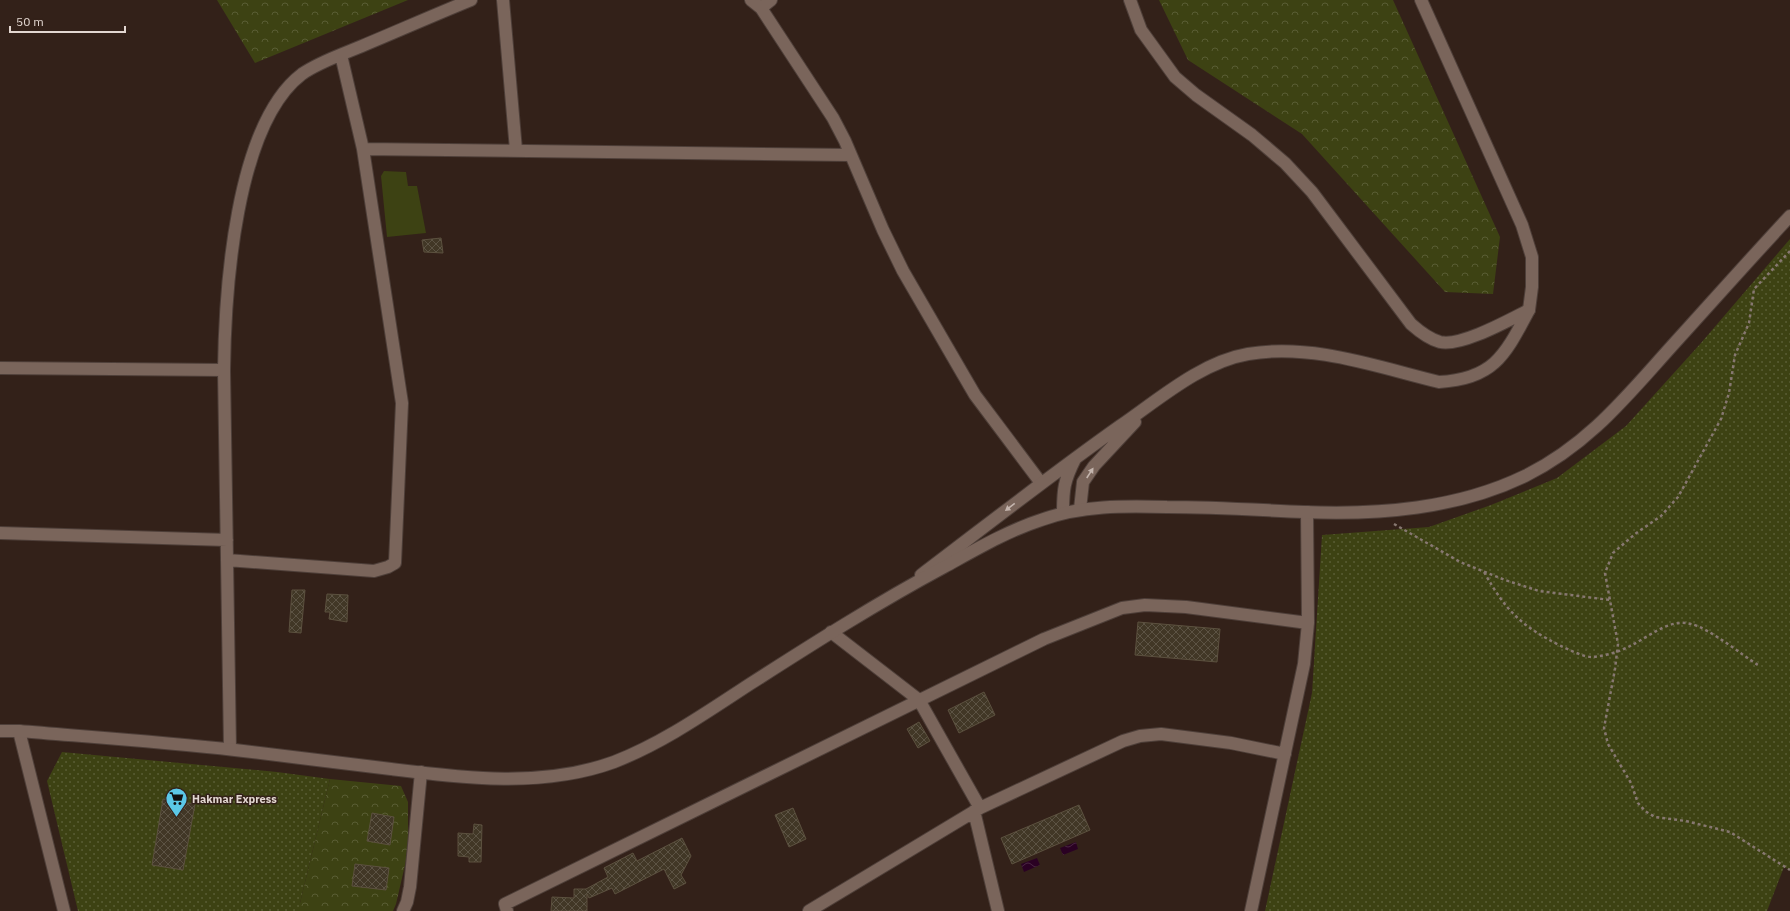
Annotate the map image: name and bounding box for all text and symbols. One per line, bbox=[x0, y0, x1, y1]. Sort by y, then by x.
scale bar bbox=[10, 8, 125, 34]
text: 50 m bbox=[16, 14, 44, 29]
one-way arrow bbox=[1086, 467, 1094, 478]
one-way arrow bbox=[1005, 502, 1015, 510]
supermarket icon: Hakmar Express bbox=[163, 786, 189, 819]
place label: Hakmar Express bbox=[192, 792, 277, 806]

